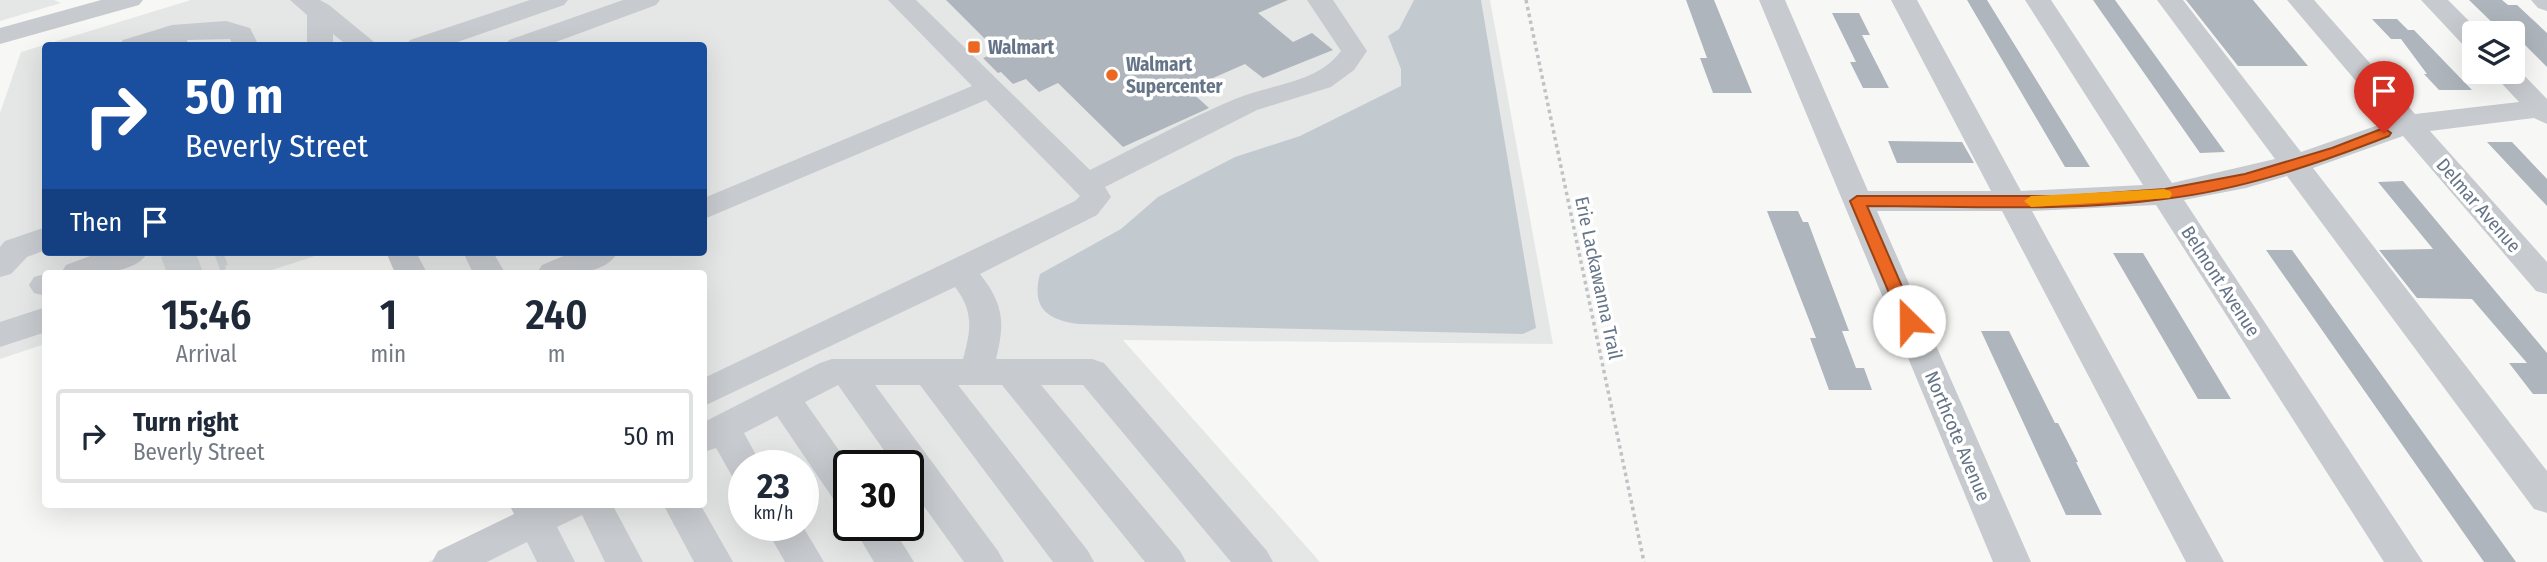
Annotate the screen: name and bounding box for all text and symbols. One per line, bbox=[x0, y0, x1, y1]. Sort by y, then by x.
map controls bbox=[2462, 21, 2525, 84]
button: layers bbox=[2462, 21, 2525, 84]
place label: Walmart bbox=[988, 36, 1054, 59]
marker: Walmart bbox=[966, 39, 982, 55]
place label: Walmart Supercenter bbox=[1126, 53, 1224, 98]
pin bbox=[2354, 61, 2414, 133]
text: 50 m bbox=[185, 67, 283, 126]
marker: Walmart Supercenter bbox=[1104, 67, 1120, 83]
icon: right bbox=[70, 70, 161, 161]
icon: arrive bbox=[2365, 72, 2403, 110]
text: Beverly Street bbox=[185, 127, 368, 165]
street label: Delmar Avenue bbox=[2431, 153, 2526, 257]
street label: Erie Lackawanna Trail bbox=[1570, 194, 1627, 362]
icon: arrive bbox=[136, 203, 174, 241]
text: Then bbox=[70, 207, 122, 238]
street label: Belmont Avenue bbox=[2176, 222, 2265, 341]
position arrow bbox=[1872, 284, 1946, 358]
text: 15:46 bbox=[161, 290, 251, 340]
text: 1 bbox=[380, 290, 397, 340]
text: 240 bbox=[525, 290, 588, 340]
text: Arrival bbox=[176, 340, 237, 368]
text: min bbox=[371, 340, 406, 368]
text: m bbox=[548, 340, 565, 368]
street label: Northcote Avenue bbox=[1920, 368, 1995, 505]
text: Turn right bbox=[133, 407, 239, 438]
icon: right bbox=[74, 417, 112, 455]
text: 50 m bbox=[623, 421, 675, 452]
text: Beverly Street bbox=[133, 438, 264, 466]
speed limit sign: 30 bbox=[833, 450, 924, 541]
text: 23 bbox=[757, 465, 790, 507]
text: km/h bbox=[753, 502, 794, 524]

